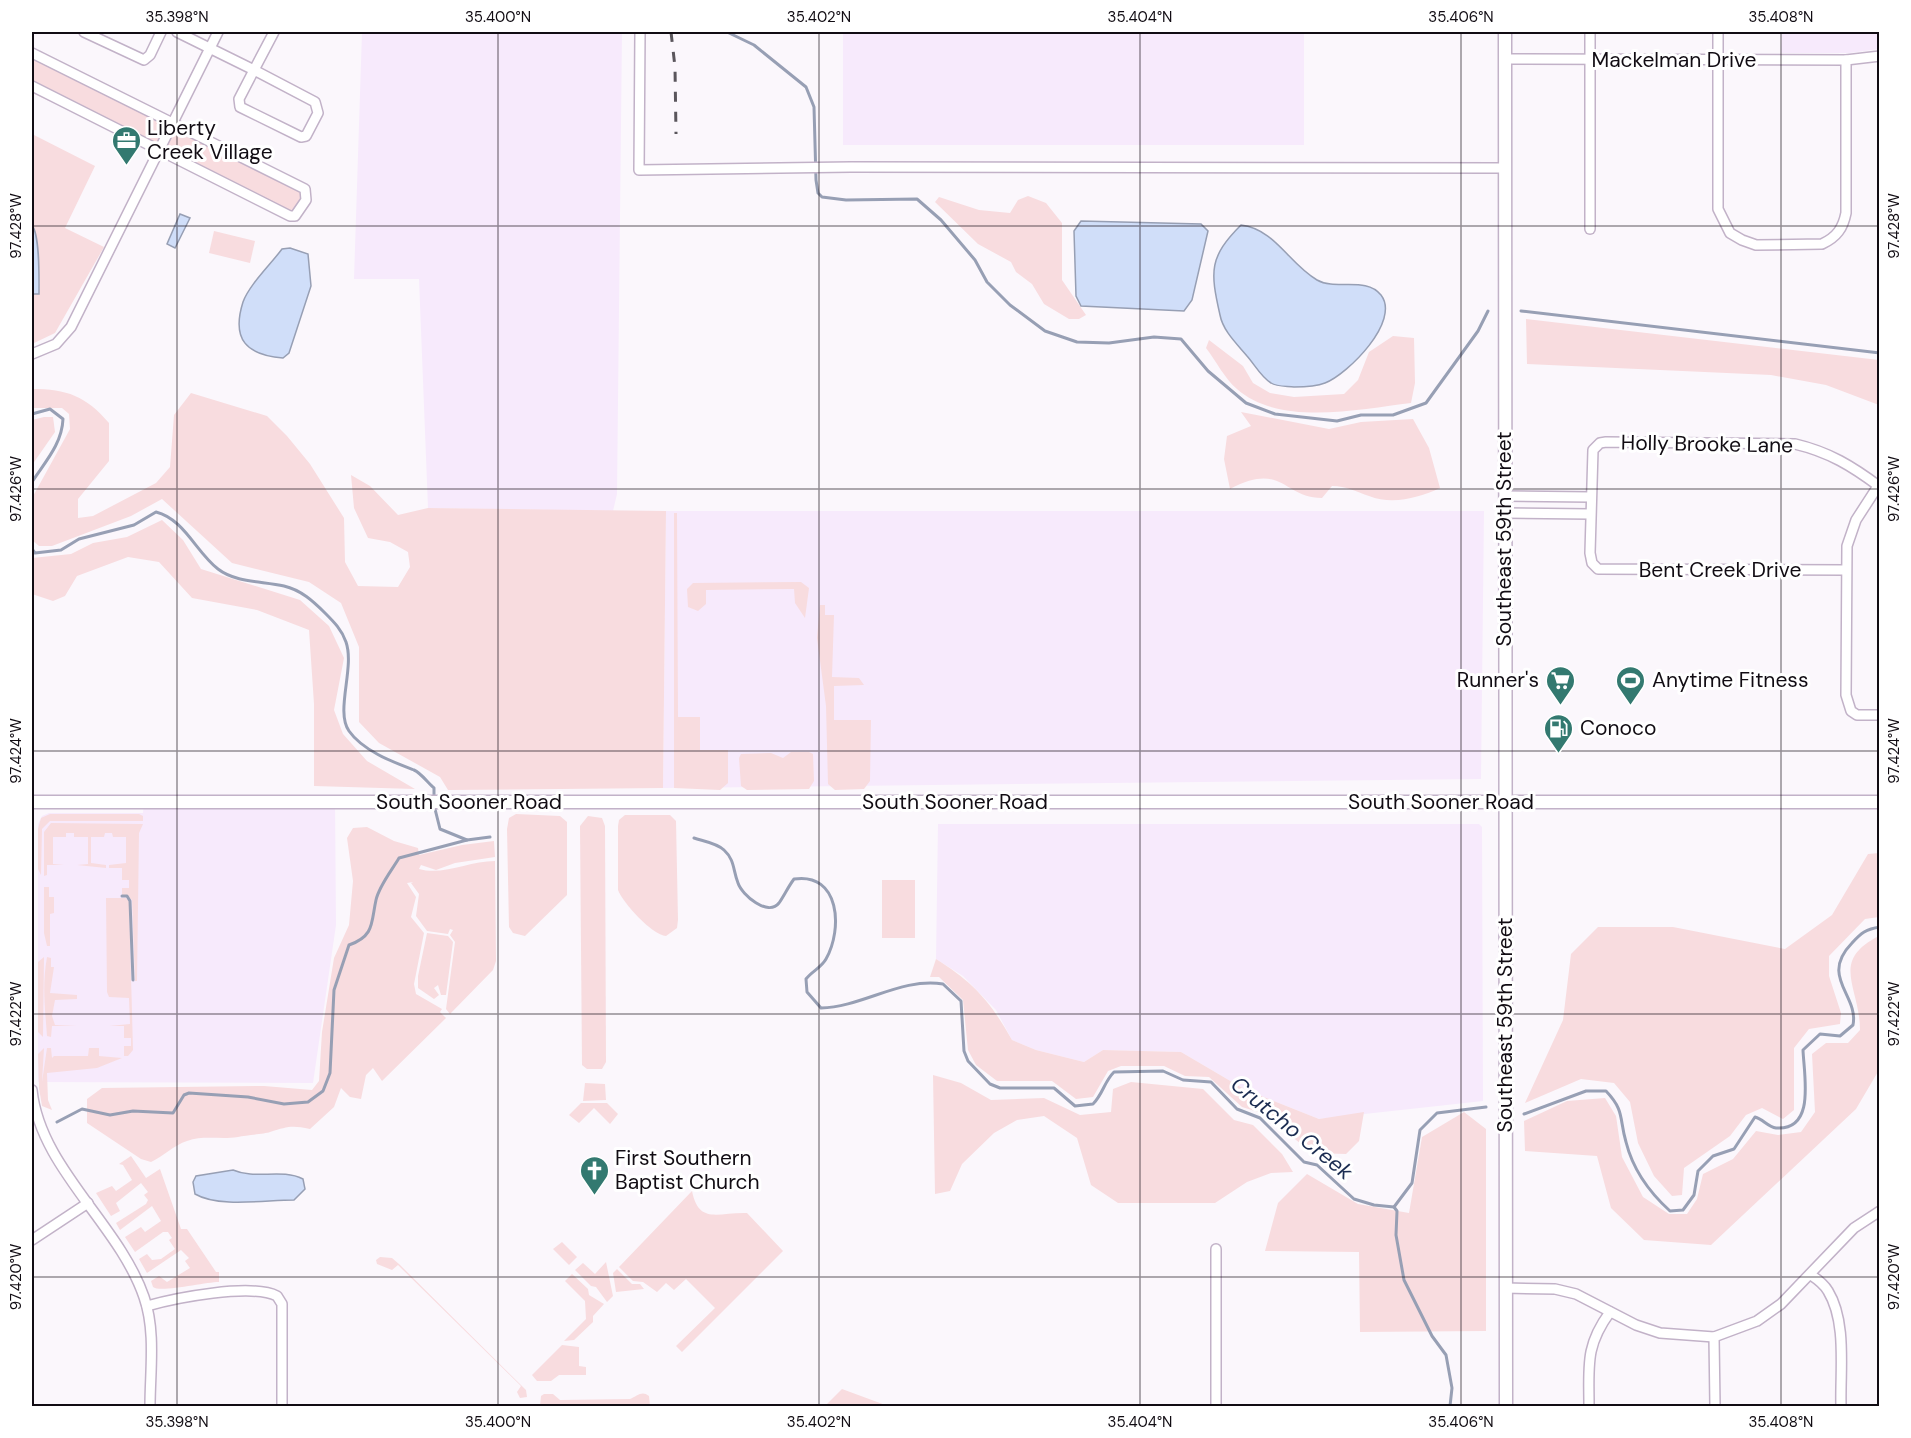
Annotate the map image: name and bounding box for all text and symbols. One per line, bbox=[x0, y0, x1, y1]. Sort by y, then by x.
text: 35.398°N bbox=[145, 7, 209, 27]
text: 35.400°N bbox=[465, 7, 531, 27]
text: 35.402°N bbox=[787, 7, 851, 27]
text: 35.404°N bbox=[1108, 7, 1172, 27]
text: 35.406°N bbox=[1428, 7, 1494, 27]
text: 35.408°N bbox=[1749, 7, 1813, 27]
street label: Mackelman Drive bbox=[1591, 46, 1757, 74]
place label: Liberty Creek Village bbox=[147, 114, 273, 166]
office icon: Liberty Creek Village bbox=[110, 124, 142, 166]
text: 97.428°W bbox=[6, 193, 26, 259]
text: 97.428°W bbox=[1884, 193, 1904, 259]
street label: Holly Brooke Lane bbox=[1621, 428, 1793, 460]
street label: Southeast 59th Street bbox=[1490, 431, 1518, 647]
text: 97.426°W bbox=[6, 456, 26, 522]
text: 97.426°W bbox=[1884, 456, 1904, 522]
street label: Bent Creek Drive bbox=[1639, 556, 1801, 584]
supermarket icon: Runner's bbox=[1544, 664, 1576, 706]
sports icon: Anytime Fitness bbox=[1615, 664, 1647, 706]
place label: Runner's bbox=[1457, 666, 1539, 694]
place label: Anytime Fitness bbox=[1652, 666, 1808, 694]
fuel station icon: Conoco bbox=[1543, 712, 1575, 754]
place label: Conoco bbox=[1580, 714, 1656, 742]
text: 97.424°W bbox=[6, 718, 26, 784]
text: 97.424°W bbox=[1884, 718, 1904, 784]
street label: South Sooner Road bbox=[376, 788, 562, 816]
street label: South Sooner Road bbox=[862, 788, 1048, 816]
street label: South Sooner Road bbox=[1348, 788, 1534, 816]
street label: Southeast 59th Street bbox=[1491, 917, 1519, 1133]
text: 97.422°W bbox=[6, 981, 26, 1047]
text: 97.422°W bbox=[1884, 981, 1904, 1047]
water label: Crutcho Creek bbox=[1225, 1070, 1360, 1187]
place label: First Southern Baptist Church bbox=[615, 1144, 760, 1196]
church icon: First Southern Baptist Church bbox=[578, 1154, 610, 1196]
text: 97.420°W bbox=[6, 1243, 26, 1310]
text: 97.420°W bbox=[1884, 1243, 1904, 1310]
text: 35.398°N bbox=[145, 1412, 209, 1432]
text: 35.400°N bbox=[465, 1412, 531, 1432]
text: 35.402°N bbox=[787, 1412, 851, 1432]
text: 35.404°N bbox=[1108, 1412, 1172, 1432]
text: 35.406°N bbox=[1428, 1412, 1494, 1432]
text: 35.408°N bbox=[1749, 1412, 1813, 1432]

